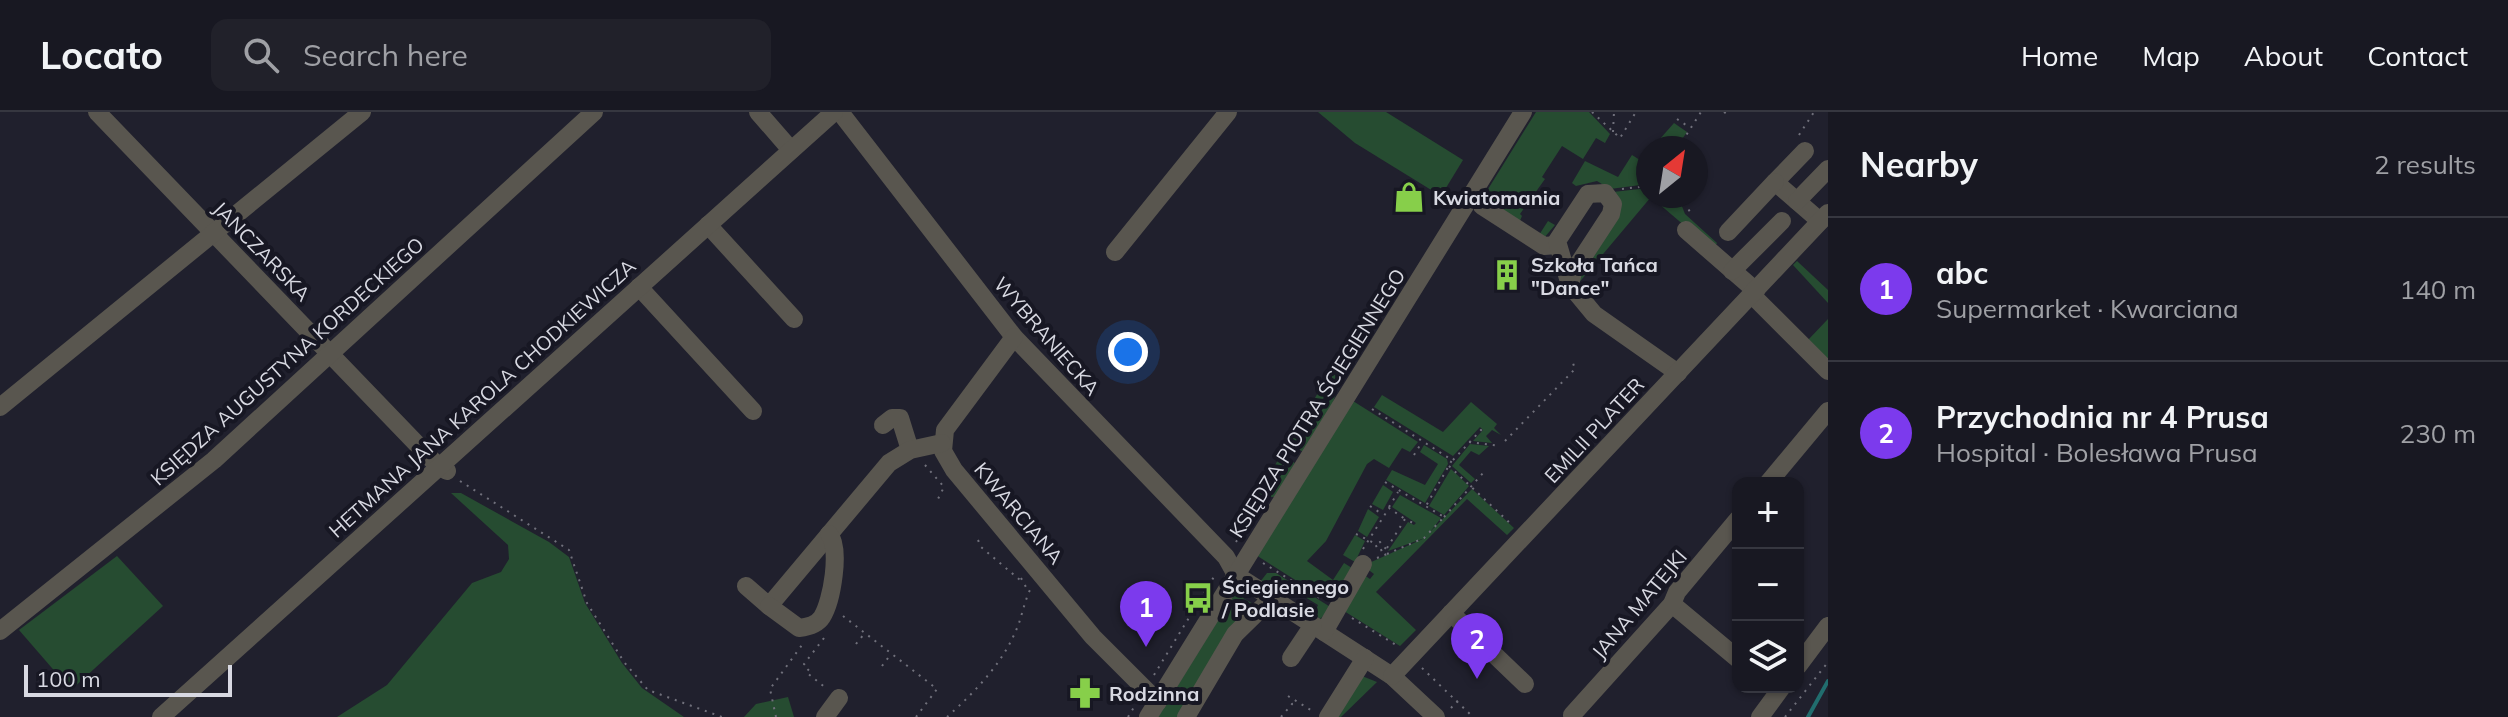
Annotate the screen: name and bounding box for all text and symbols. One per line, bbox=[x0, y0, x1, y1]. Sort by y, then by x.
search box bbox=[211, 19, 771, 91]
text: Locato bbox=[40, 31, 163, 79]
icon: search bbox=[239, 33, 283, 77]
text: Search here bbox=[303, 36, 468, 74]
text: Home bbox=[2021, 38, 2098, 73]
text: Map bbox=[2142, 38, 2200, 73]
text: About bbox=[2244, 38, 2323, 73]
text: Contact bbox=[2367, 38, 2468, 73]
north arrow bbox=[1636, 136, 1708, 208]
text: Nearby bbox=[1860, 143, 1978, 186]
text: 2 results bbox=[2374, 148, 2476, 181]
shop icon: Kwiatomania bbox=[1392, 180, 1426, 214]
place label: Kwiatomania bbox=[1433, 185, 1560, 210]
street label: JANCZARSKA bbox=[208, 196, 316, 306]
street label: KSIĘDZA AUGUSTYNA KORDECKIEGO bbox=[145, 232, 429, 490]
place label: Szkoła Tańca "Dance" bbox=[1531, 252, 1658, 300]
street label: HETMANA JANA KAROLA CHODKIEWICZA bbox=[323, 253, 641, 543]
text: abc bbox=[1936, 254, 1988, 292]
building icon: Szkoła Tańca "Dance" bbox=[1490, 258, 1524, 292]
street label: KSIĘDZA PIOTRA ŚCIEGIENNEGO bbox=[1224, 264, 1410, 542]
street label: WYBRANIECKA bbox=[989, 272, 1106, 401]
text: 1 bbox=[1878, 273, 1894, 306]
text: 140 m bbox=[2400, 273, 2476, 306]
text: Supermarket · Kwarciana bbox=[1936, 292, 2239, 325]
your location bbox=[1108, 332, 1148, 372]
street label: EMILII PLATER bbox=[1539, 372, 1649, 488]
text: Przychodnia nr 4 Prusa bbox=[1936, 398, 2269, 436]
text: 2 bbox=[1878, 417, 1894, 450]
text: 230 m bbox=[2400, 417, 2476, 450]
text: Hospital · Bolesława Prusa bbox=[1936, 436, 2258, 469]
street label: KWARCIANA bbox=[969, 457, 1069, 569]
map controls bbox=[1732, 477, 1804, 693]
button: + bbox=[1732, 477, 1804, 549]
street label: JANA MATEJKI bbox=[1586, 544, 1692, 664]
button: − bbox=[1732, 549, 1804, 621]
place label: Ściegiennego / Podlasie bbox=[1221, 574, 1349, 622]
pin: 1 bbox=[1120, 581, 1172, 647]
bus stop icon: Ściegiennego / Podlasie bbox=[1181, 581, 1215, 615]
pin: 2 bbox=[1451, 613, 1503, 679]
button: layers bbox=[1732, 621, 1804, 693]
scale bar bbox=[24, 661, 232, 697]
text: 100 m bbox=[36, 665, 101, 693]
pharmacy icon: Rodzinna bbox=[1068, 676, 1102, 710]
place label: Rodzinna bbox=[1109, 681, 1199, 706]

